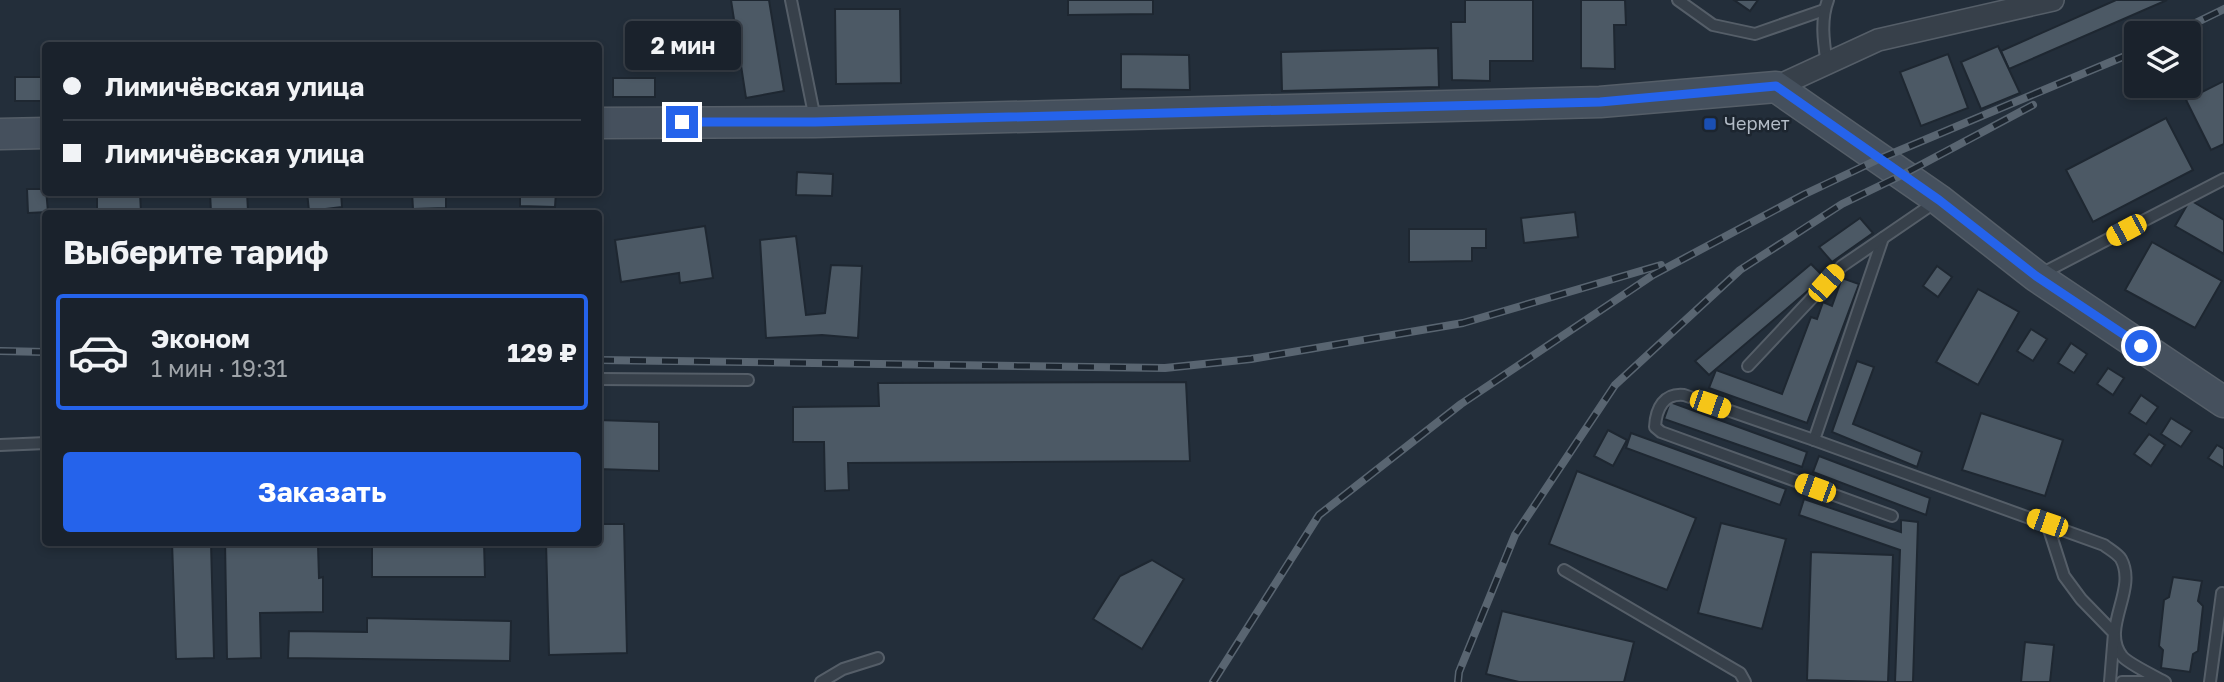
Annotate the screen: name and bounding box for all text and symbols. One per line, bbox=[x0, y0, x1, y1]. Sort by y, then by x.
callout: 2 мин bbox=[624, 20, 740, 69]
map controls bbox=[2124, 21, 2201, 98]
button: layers bbox=[2124, 21, 2201, 98]
text: 2 мин bbox=[651, 31, 715, 59]
text: Лимичёвская улица bbox=[105, 71, 364, 102]
route end bbox=[666, 106, 698, 138]
place label: Чермет bbox=[1724, 112, 1790, 134]
marker: Чермет bbox=[1702, 116, 1718, 132]
text: Лимичёвская улица bbox=[105, 138, 364, 169]
car bbox=[2103, 211, 2150, 249]
text: Выберите тариф bbox=[63, 233, 329, 271]
car bbox=[1805, 260, 1848, 306]
icon: car bbox=[67, 321, 130, 384]
text: Эконом bbox=[151, 323, 250, 354]
route start bbox=[2125, 330, 2157, 362]
text: 129 ₽ bbox=[507, 337, 577, 368]
text: 1 мин · 19:31 bbox=[151, 354, 288, 382]
car bbox=[1687, 387, 1734, 421]
button: Заказать bbox=[63, 452, 581, 532]
car bbox=[1792, 471, 1839, 505]
car bbox=[2024, 506, 2071, 540]

